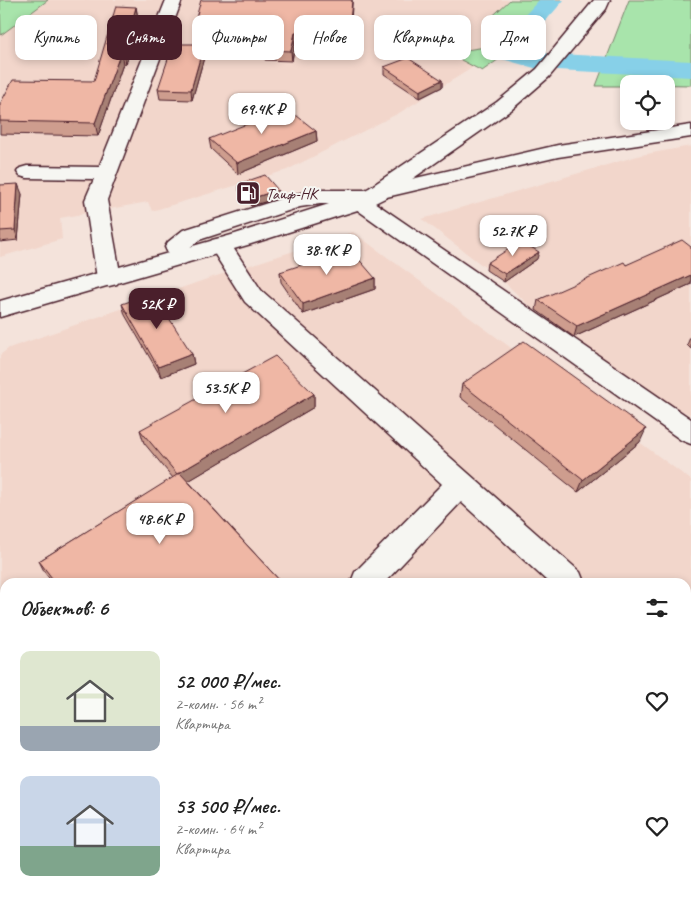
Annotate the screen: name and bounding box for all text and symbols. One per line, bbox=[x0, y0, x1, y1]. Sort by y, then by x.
chip: Купить bbox=[15, 15, 97, 60]
chip: Снять bbox=[107, 15, 182, 60]
chip: Фильтры bbox=[192, 15, 284, 60]
chip: Новое bbox=[294, 15, 364, 60]
chip: Квартира bbox=[374, 15, 471, 60]
chip: Дом bbox=[481, 15, 546, 60]
map controls bbox=[620, 75, 675, 130]
button: locate bbox=[620, 75, 675, 130]
pin: 69.4K ₽ bbox=[216, 92, 308, 135]
text: 69.4K ₽ bbox=[239, 99, 285, 119]
fuel station icon: Таиф-НК bbox=[235, 180, 261, 206]
place label: Таиф-НК bbox=[266, 184, 320, 204]
pin: 52.7K ₽ bbox=[467, 214, 559, 257]
text: 52.7K ₽ bbox=[491, 221, 535, 241]
pin: 38.9K ₽ bbox=[281, 234, 373, 276]
text: 38.9K ₽ bbox=[305, 240, 349, 260]
pin: 52K ₽ bbox=[122, 288, 192, 330]
text: 52K ₽ bbox=[140, 294, 174, 314]
pin: 53.5K ₽ bbox=[180, 372, 272, 414]
text: 53.5K ₽ bbox=[204, 378, 248, 398]
pin: 48.6K ₽ bbox=[114, 502, 206, 545]
text: 48.6K ₽ bbox=[137, 509, 183, 529]
icon: filters bbox=[643, 594, 671, 622]
text: Объектов: 6 bbox=[20, 595, 108, 621]
text: 52 000 ₽/мес. bbox=[175, 668, 280, 694]
icon: home bbox=[60, 671, 120, 731]
icon: heart bbox=[643, 687, 671, 715]
text: 2-комн. · 56 m² bbox=[175, 694, 261, 714]
text: Квартира bbox=[175, 714, 230, 734]
text: 53 500 ₽/мес. bbox=[175, 793, 280, 819]
icon: home bbox=[60, 796, 120, 856]
icon: heart bbox=[643, 812, 671, 840]
text: 2-комн. · 64 m² bbox=[175, 819, 261, 839]
text: Квартира bbox=[175, 839, 230, 859]

